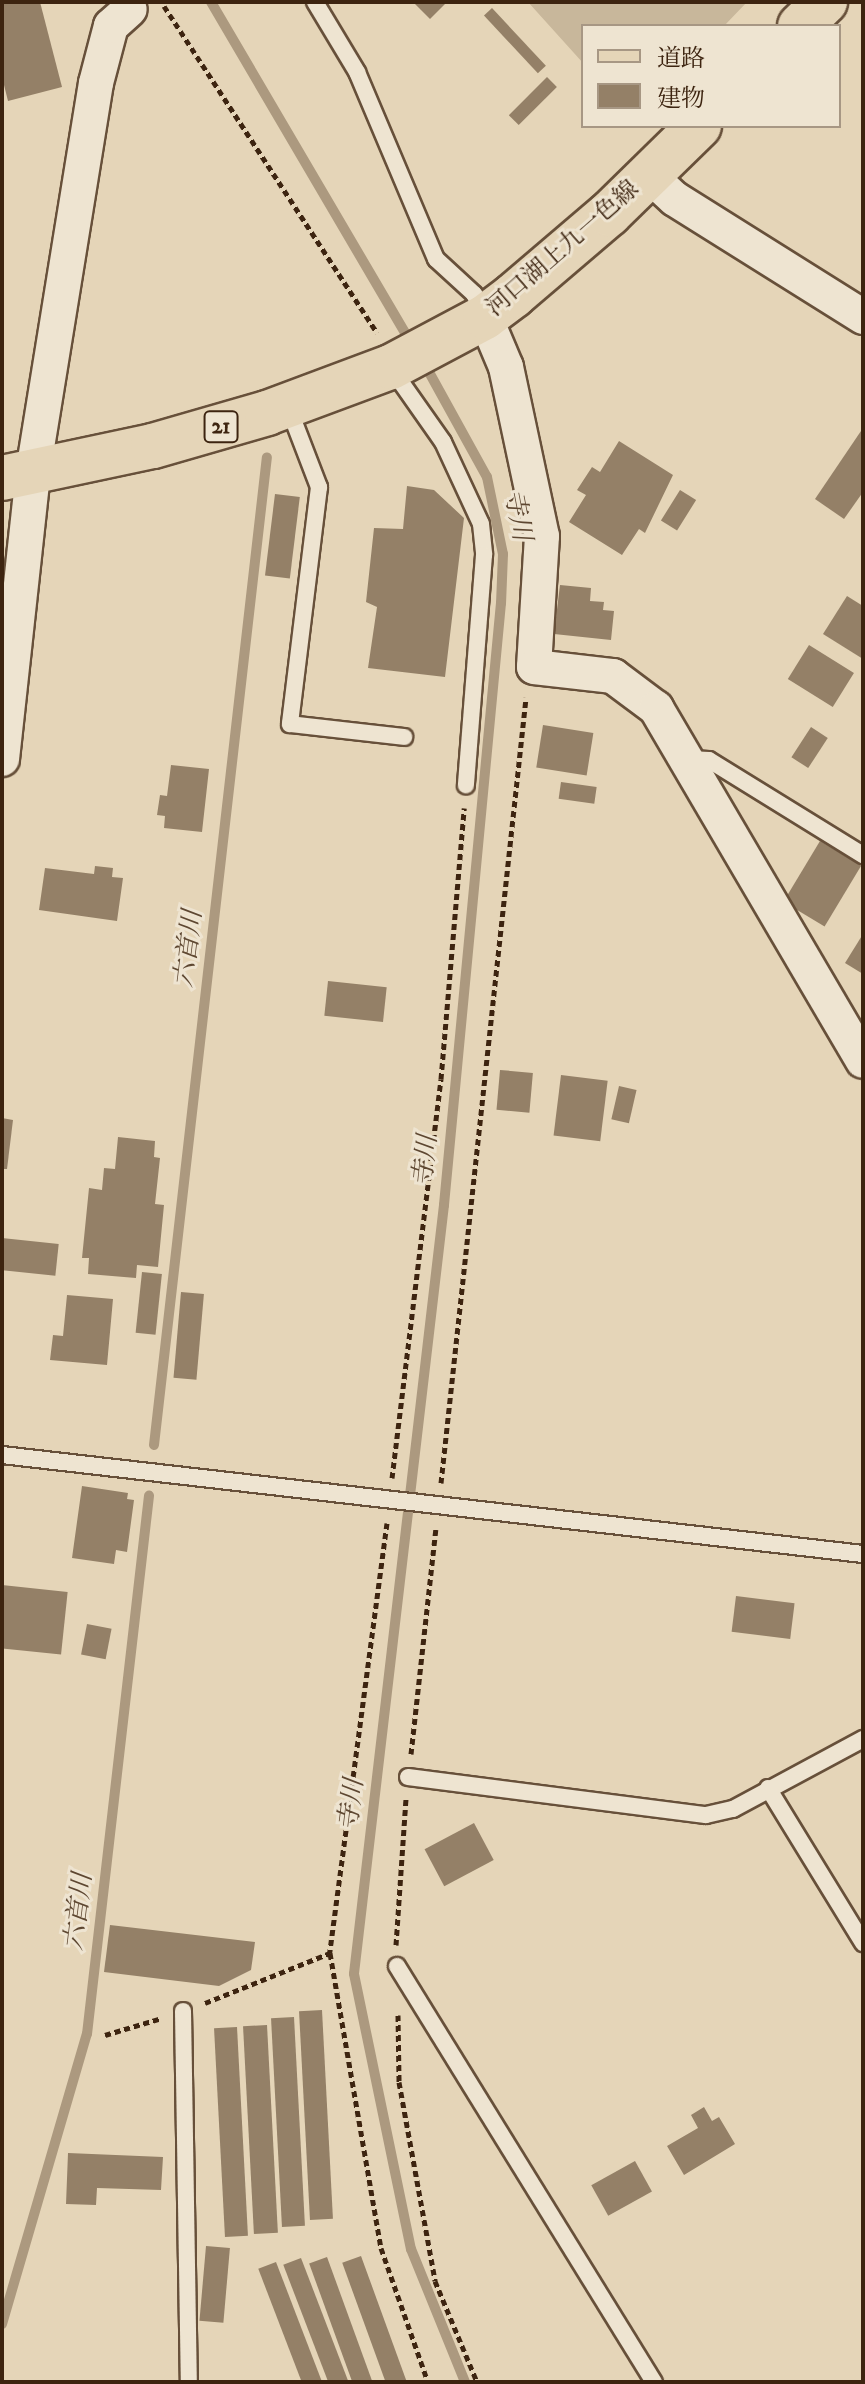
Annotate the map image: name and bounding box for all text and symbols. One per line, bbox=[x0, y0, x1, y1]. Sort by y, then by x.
legend bbox=[581, 24, 841, 128]
text: 道路 bbox=[657, 44, 705, 74]
text: 建物 bbox=[657, 84, 705, 114]
street label: 河口湖上九一色線 bbox=[481, 175, 645, 323]
road number: 21 bbox=[203, 409, 239, 445]
water label: 寺川 bbox=[497, 487, 537, 543]
water label: 六首川 bbox=[169, 908, 209, 990]
water label: 寺川 bbox=[408, 1134, 444, 1188]
water label: 寺川 bbox=[333, 1777, 371, 1833]
water label: 六首川 bbox=[59, 1871, 99, 1953]

